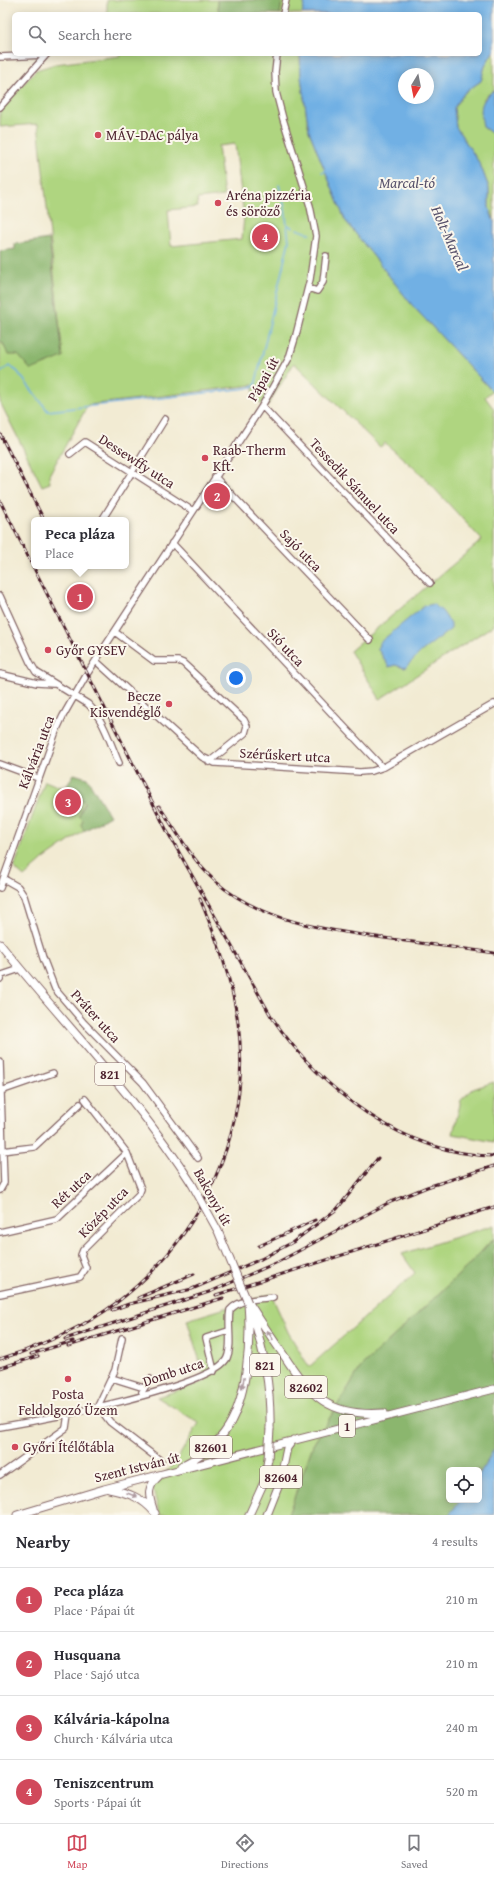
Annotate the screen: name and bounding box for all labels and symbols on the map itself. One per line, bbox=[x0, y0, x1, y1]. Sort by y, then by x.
north arrow bbox=[398, 68, 434, 104]
place label: MÁV-DAC pálya bbox=[106, 125, 199, 145]
marker: MÁV-DAC pálya bbox=[93, 130, 103, 140]
water label: Marcal-tó bbox=[379, 172, 436, 193]
place label: Aréna pizzéria és söröző bbox=[226, 185, 311, 221]
marker: Aréna pizzéria és söröző bbox=[213, 198, 223, 208]
water label: Holt-Marcal bbox=[426, 201, 474, 274]
pin: 4 bbox=[252, 222, 278, 252]
street label: Pápai út bbox=[242, 353, 284, 405]
street label: Dessewffy utca bbox=[95, 429, 179, 493]
street label: Tessedik Sámuel utca bbox=[305, 434, 405, 539]
place label: Raab-Therm Kft. bbox=[213, 440, 286, 476]
marker: Raab-Therm Kft. bbox=[200, 453, 210, 463]
pin: 2 bbox=[204, 481, 230, 511]
street label: Sajó utca bbox=[275, 524, 327, 576]
pin: 1 bbox=[67, 582, 93, 612]
street label: Sió utca bbox=[263, 623, 309, 671]
place label: Győr GYSEV bbox=[56, 640, 127, 660]
marker: Győr GYSEV bbox=[43, 645, 53, 655]
your location bbox=[226, 668, 246, 688]
place label: Becze Kisvendéglő bbox=[90, 686, 161, 722]
marker: Becze Kisvendéglő bbox=[164, 699, 174, 709]
street label: Kálvária utca bbox=[13, 712, 59, 792]
street label: Szérűskert utca bbox=[239, 743, 331, 767]
pin: 3 bbox=[55, 787, 81, 817]
street label: Práter utca bbox=[67, 985, 126, 1047]
road number: 821 bbox=[95, 1063, 125, 1085]
street label: Rét utca bbox=[47, 1165, 96, 1213]
street label: Bakonyi út bbox=[189, 1165, 237, 1229]
street label: Közép utca bbox=[74, 1182, 133, 1242]
one-way arrow bbox=[266, 1330, 274, 1340]
street label: Domb utca bbox=[140, 1353, 206, 1391]
road number: 821 bbox=[250, 1354, 280, 1376]
marker: Posta Feldolgozó Üzem bbox=[63, 1374, 73, 1384]
road number: 82602 bbox=[285, 1376, 327, 1398]
one-way arrow bbox=[239, 1377, 245, 1389]
place label: Posta Feldolgozó Üzem bbox=[18, 1384, 118, 1420]
road number: 1 bbox=[339, 1415, 355, 1437]
road number: 82601 bbox=[190, 1436, 232, 1458]
place label: Győri Ítélőtábla bbox=[23, 1437, 115, 1457]
marker: Győri Ítélőtábla bbox=[10, 1442, 20, 1452]
street label: Szent István út bbox=[92, 1447, 182, 1487]
road number: 82604 bbox=[260, 1466, 302, 1488]
one-way arrow bbox=[127, 1493, 139, 1499]

